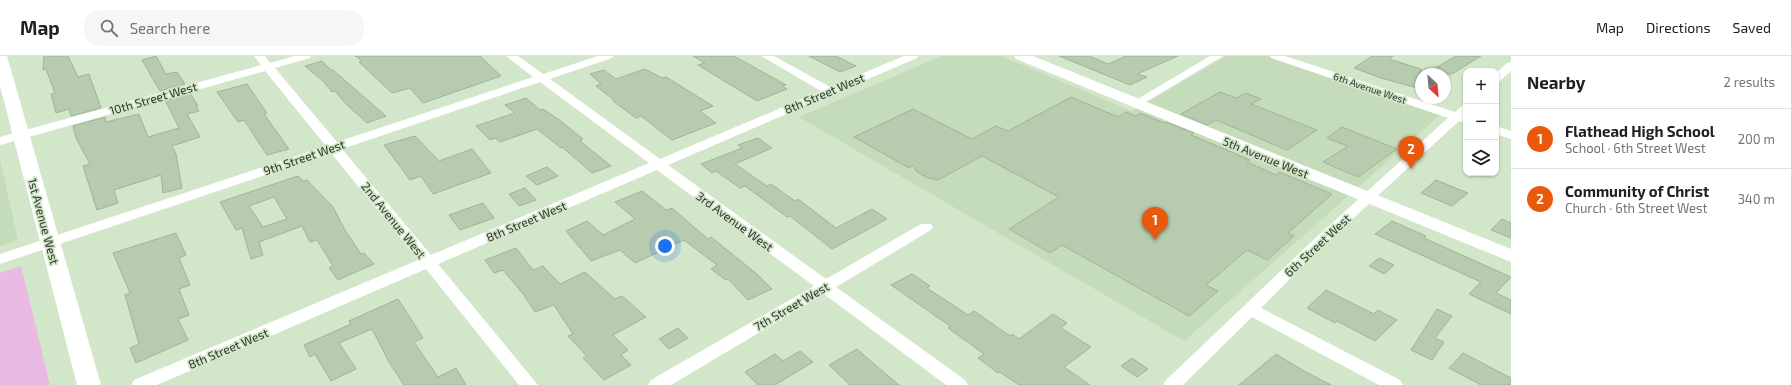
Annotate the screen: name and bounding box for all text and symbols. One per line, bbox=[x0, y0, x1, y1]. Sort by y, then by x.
search box bbox=[84, 10, 364, 46]
text: Map bbox=[20, 16, 60, 39]
icon: search bbox=[98, 17, 120, 39]
text: Search here bbox=[130, 19, 210, 37]
text: Map bbox=[1596, 19, 1624, 36]
text: Directions bbox=[1646, 19, 1711, 36]
text: Saved bbox=[1733, 19, 1771, 36]
north arrow bbox=[1415, 68, 1451, 104]
map controls bbox=[1463, 68, 1499, 176]
button: + bbox=[1463, 68, 1499, 104]
street label: 8th Street West bbox=[782, 70, 867, 116]
street label: 6th Avenue West bbox=[1332, 70, 1408, 106]
text: Nearby bbox=[1527, 72, 1585, 92]
text: 2 results bbox=[1723, 74, 1775, 90]
street label: 10th Street West bbox=[108, 79, 199, 117]
button: − bbox=[1463, 104, 1499, 140]
text: Flathead High School bbox=[1565, 122, 1715, 140]
text: 1 bbox=[1537, 131, 1543, 147]
text: 200 m bbox=[1738, 131, 1775, 147]
street label: 5th Avenue West bbox=[1221, 133, 1311, 181]
street label: 9th Street West bbox=[261, 136, 347, 177]
pin: 2 bbox=[1398, 136, 1424, 169]
button: layers bbox=[1463, 140, 1499, 176]
text: School · 6th Street West bbox=[1565, 140, 1706, 156]
street label: 1st Avenue West bbox=[26, 176, 62, 266]
street label: 2nd Avenue West bbox=[359, 179, 429, 261]
text: Community of Christ bbox=[1565, 182, 1709, 200]
street label: 3rd Avenue West bbox=[694, 188, 777, 254]
text: 2 bbox=[1536, 191, 1544, 207]
text: 340 m bbox=[1738, 191, 1775, 207]
street label: 8th Street West bbox=[484, 198, 569, 244]
text: Church · 6th Street West bbox=[1565, 200, 1708, 216]
pin: 1 bbox=[1142, 207, 1168, 240]
street label: 6th Street West bbox=[1281, 211, 1353, 279]
your location bbox=[655, 236, 675, 256]
street label: 7th Street West bbox=[751, 279, 831, 333]
street label: 8th Street West bbox=[186, 325, 271, 371]

